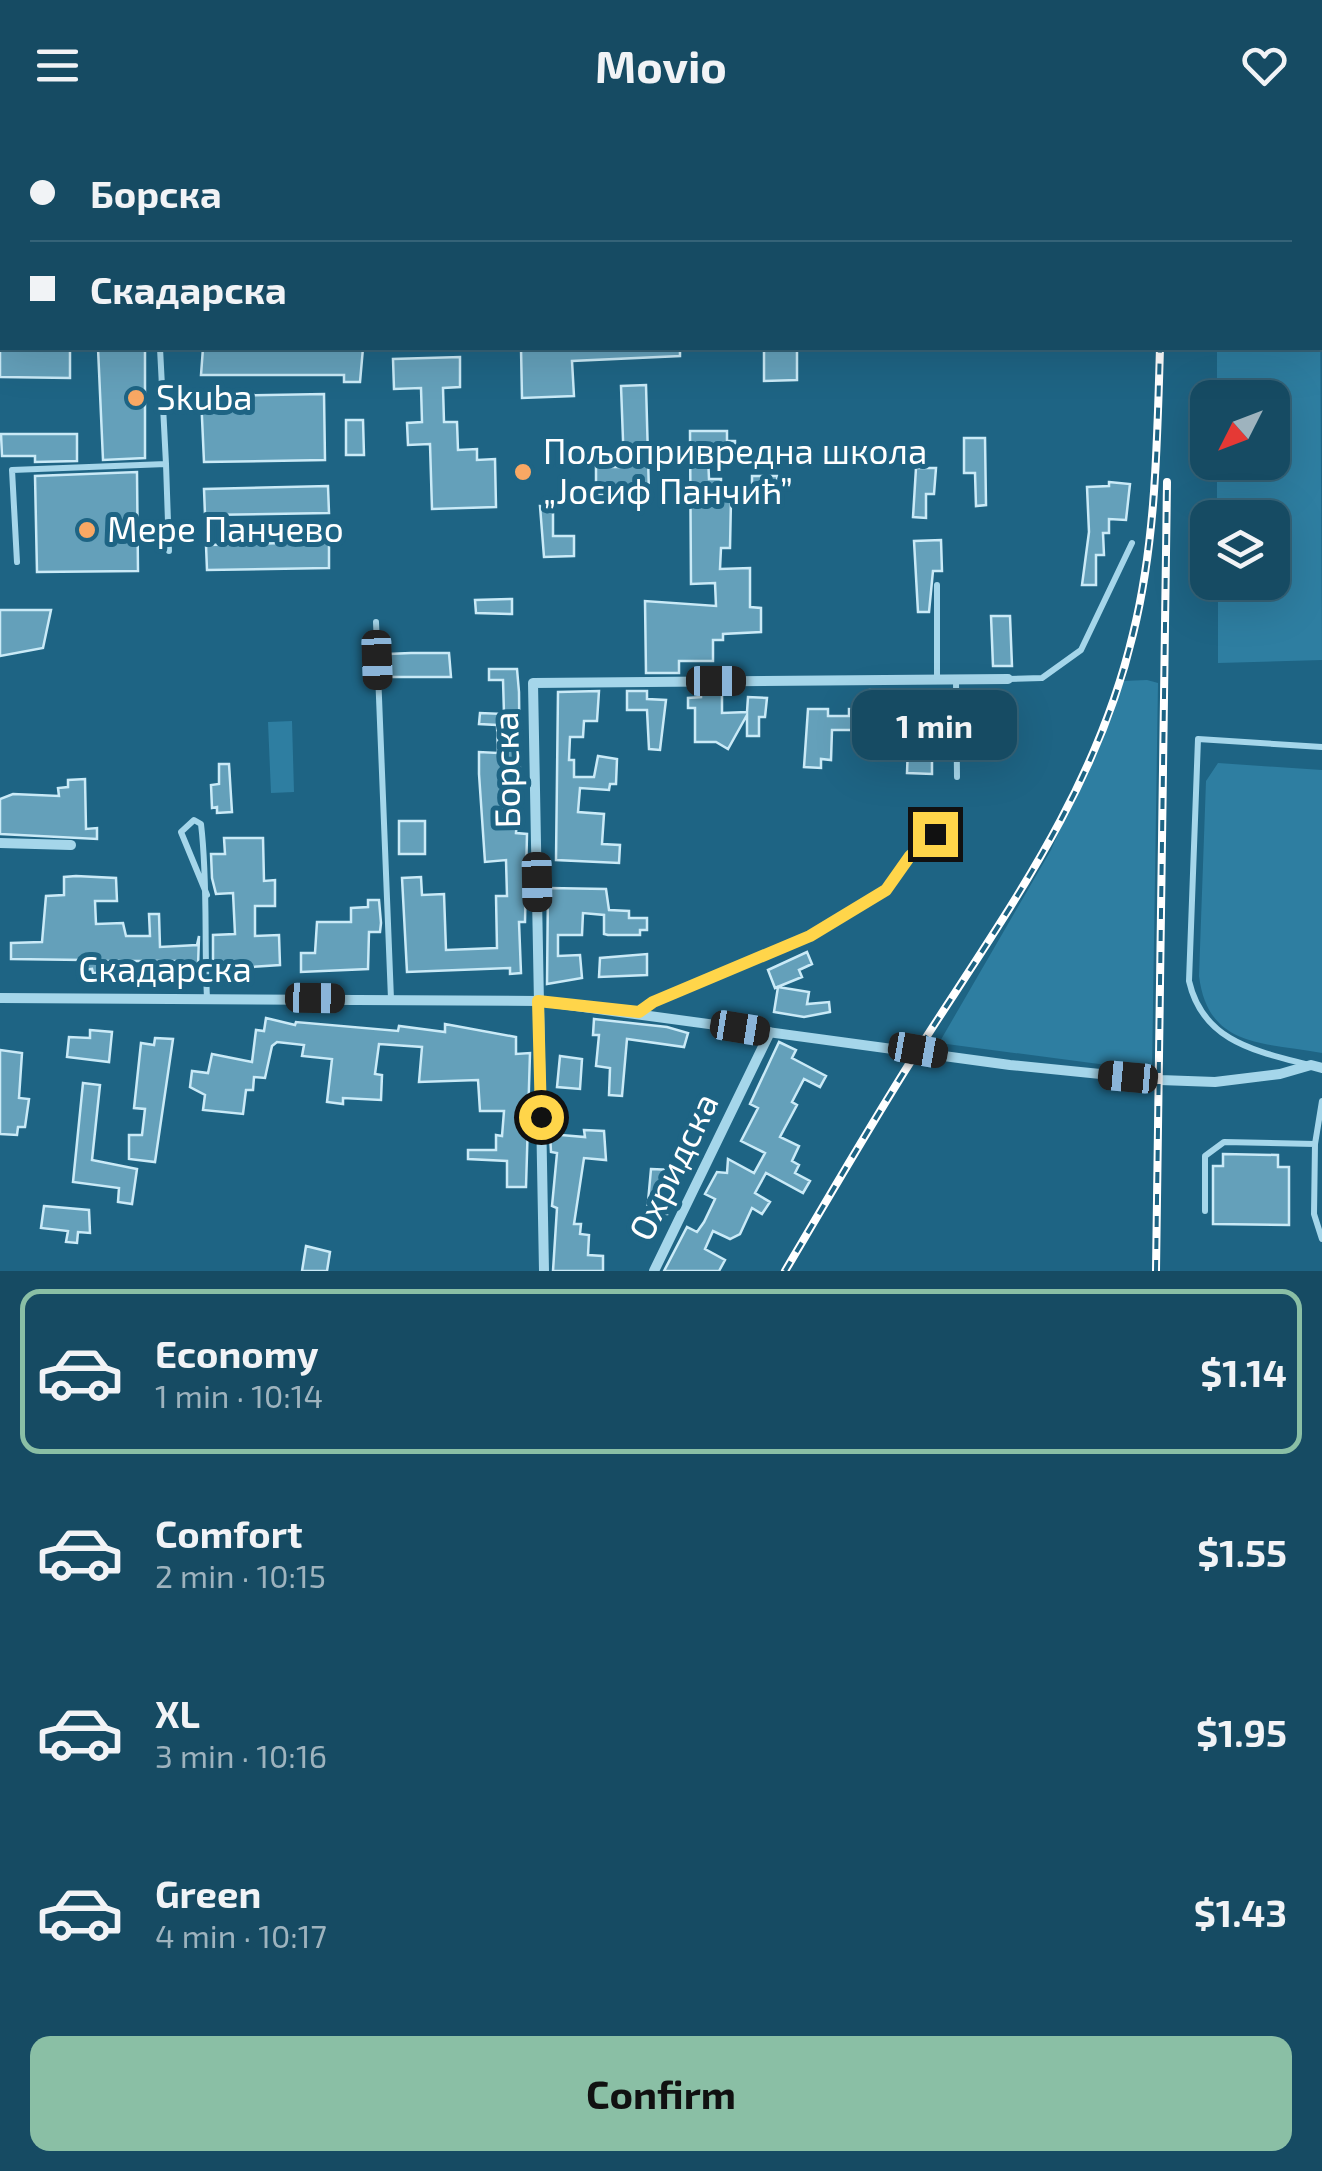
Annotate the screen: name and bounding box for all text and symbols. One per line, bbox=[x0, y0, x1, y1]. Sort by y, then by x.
icon: menu bbox=[30, 38, 85, 93]
text: Movio bbox=[595, 38, 727, 92]
icon: heart bbox=[1237, 38, 1292, 93]
text: Борска bbox=[90, 170, 222, 216]
text: Скадарска bbox=[90, 266, 287, 312]
place label: Skuba bbox=[156, 375, 253, 417]
north arrow bbox=[1190, 380, 1290, 480]
map controls bbox=[1190, 380, 1290, 600]
marker: Skuba bbox=[125, 387, 147, 409]
place label: Пољопривредна школа „Јосиф Панчић” bbox=[543, 429, 927, 511]
marker: Пољопривредна школа „Јосиф Панчић” bbox=[512, 461, 534, 483]
button: layers bbox=[1190, 500, 1290, 600]
place label: Мере Панчево bbox=[107, 507, 344, 549]
marker: Мере Панчево bbox=[76, 519, 98, 541]
car bbox=[361, 629, 393, 691]
car bbox=[686, 666, 746, 696]
callout: 1 min bbox=[852, 689, 1018, 759]
text: 1 min bbox=[896, 706, 973, 744]
street label: Борска bbox=[483, 711, 527, 829]
route end bbox=[913, 812, 958, 857]
car bbox=[521, 852, 553, 912]
street label: Скадарска bbox=[78, 947, 252, 989]
car bbox=[285, 982, 345, 1014]
car bbox=[708, 1008, 772, 1048]
car bbox=[886, 1030, 950, 1070]
car bbox=[1097, 1059, 1159, 1095]
street label: Охридска bbox=[619, 1086, 726, 1247]
route start bbox=[519, 1095, 564, 1140]
icon: car bbox=[35, 1327, 125, 1417]
text: Economy bbox=[155, 1330, 319, 1376]
text: $1.14 bbox=[1200, 1349, 1287, 1395]
text: 1 min · 10:14 bbox=[155, 1376, 323, 1414]
icon: car bbox=[35, 1507, 125, 1597]
text: Comfort bbox=[155, 1510, 303, 1556]
text: $1.55 bbox=[1197, 1529, 1287, 1575]
text: 2 min · 10:15 bbox=[155, 1556, 326, 1594]
icon: car bbox=[35, 1687, 125, 1777]
text: XL bbox=[155, 1690, 200, 1736]
text: $1.95 bbox=[1196, 1709, 1287, 1755]
text: 3 min · 10:16 bbox=[155, 1736, 327, 1774]
icon: car bbox=[35, 1867, 125, 1957]
text: Green bbox=[155, 1870, 261, 1916]
text: $1.43 bbox=[1194, 1889, 1287, 1935]
text: 4 min · 10:17 bbox=[155, 1916, 327, 1954]
button: Confirm bbox=[30, 2036, 1292, 2151]

